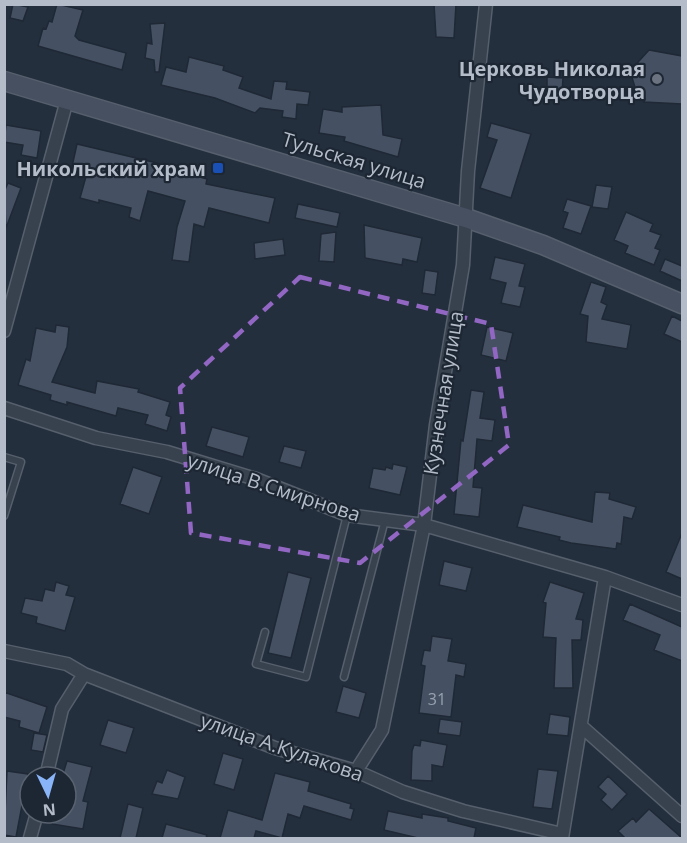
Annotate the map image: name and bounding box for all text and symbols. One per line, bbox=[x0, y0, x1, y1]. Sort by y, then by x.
place label: Церковь Николая Чудотворца bbox=[459, 55, 645, 105]
marker: Церковь Николая Чудотворца bbox=[650, 72, 664, 86]
street label: Тульская улица bbox=[279, 125, 429, 195]
place label: Никольский храм bbox=[16, 155, 206, 182]
marker: Никольский храм bbox=[211, 161, 225, 175]
street label: Кузнечная улица bbox=[417, 309, 469, 477]
street label: улица В.Смирнова bbox=[184, 446, 364, 528]
house number: 31 bbox=[428, 688, 446, 710]
street label: улица А.Кулакова bbox=[197, 706, 367, 788]
north arrow bbox=[18, 765, 78, 825]
text: N bbox=[42, 798, 57, 821]

